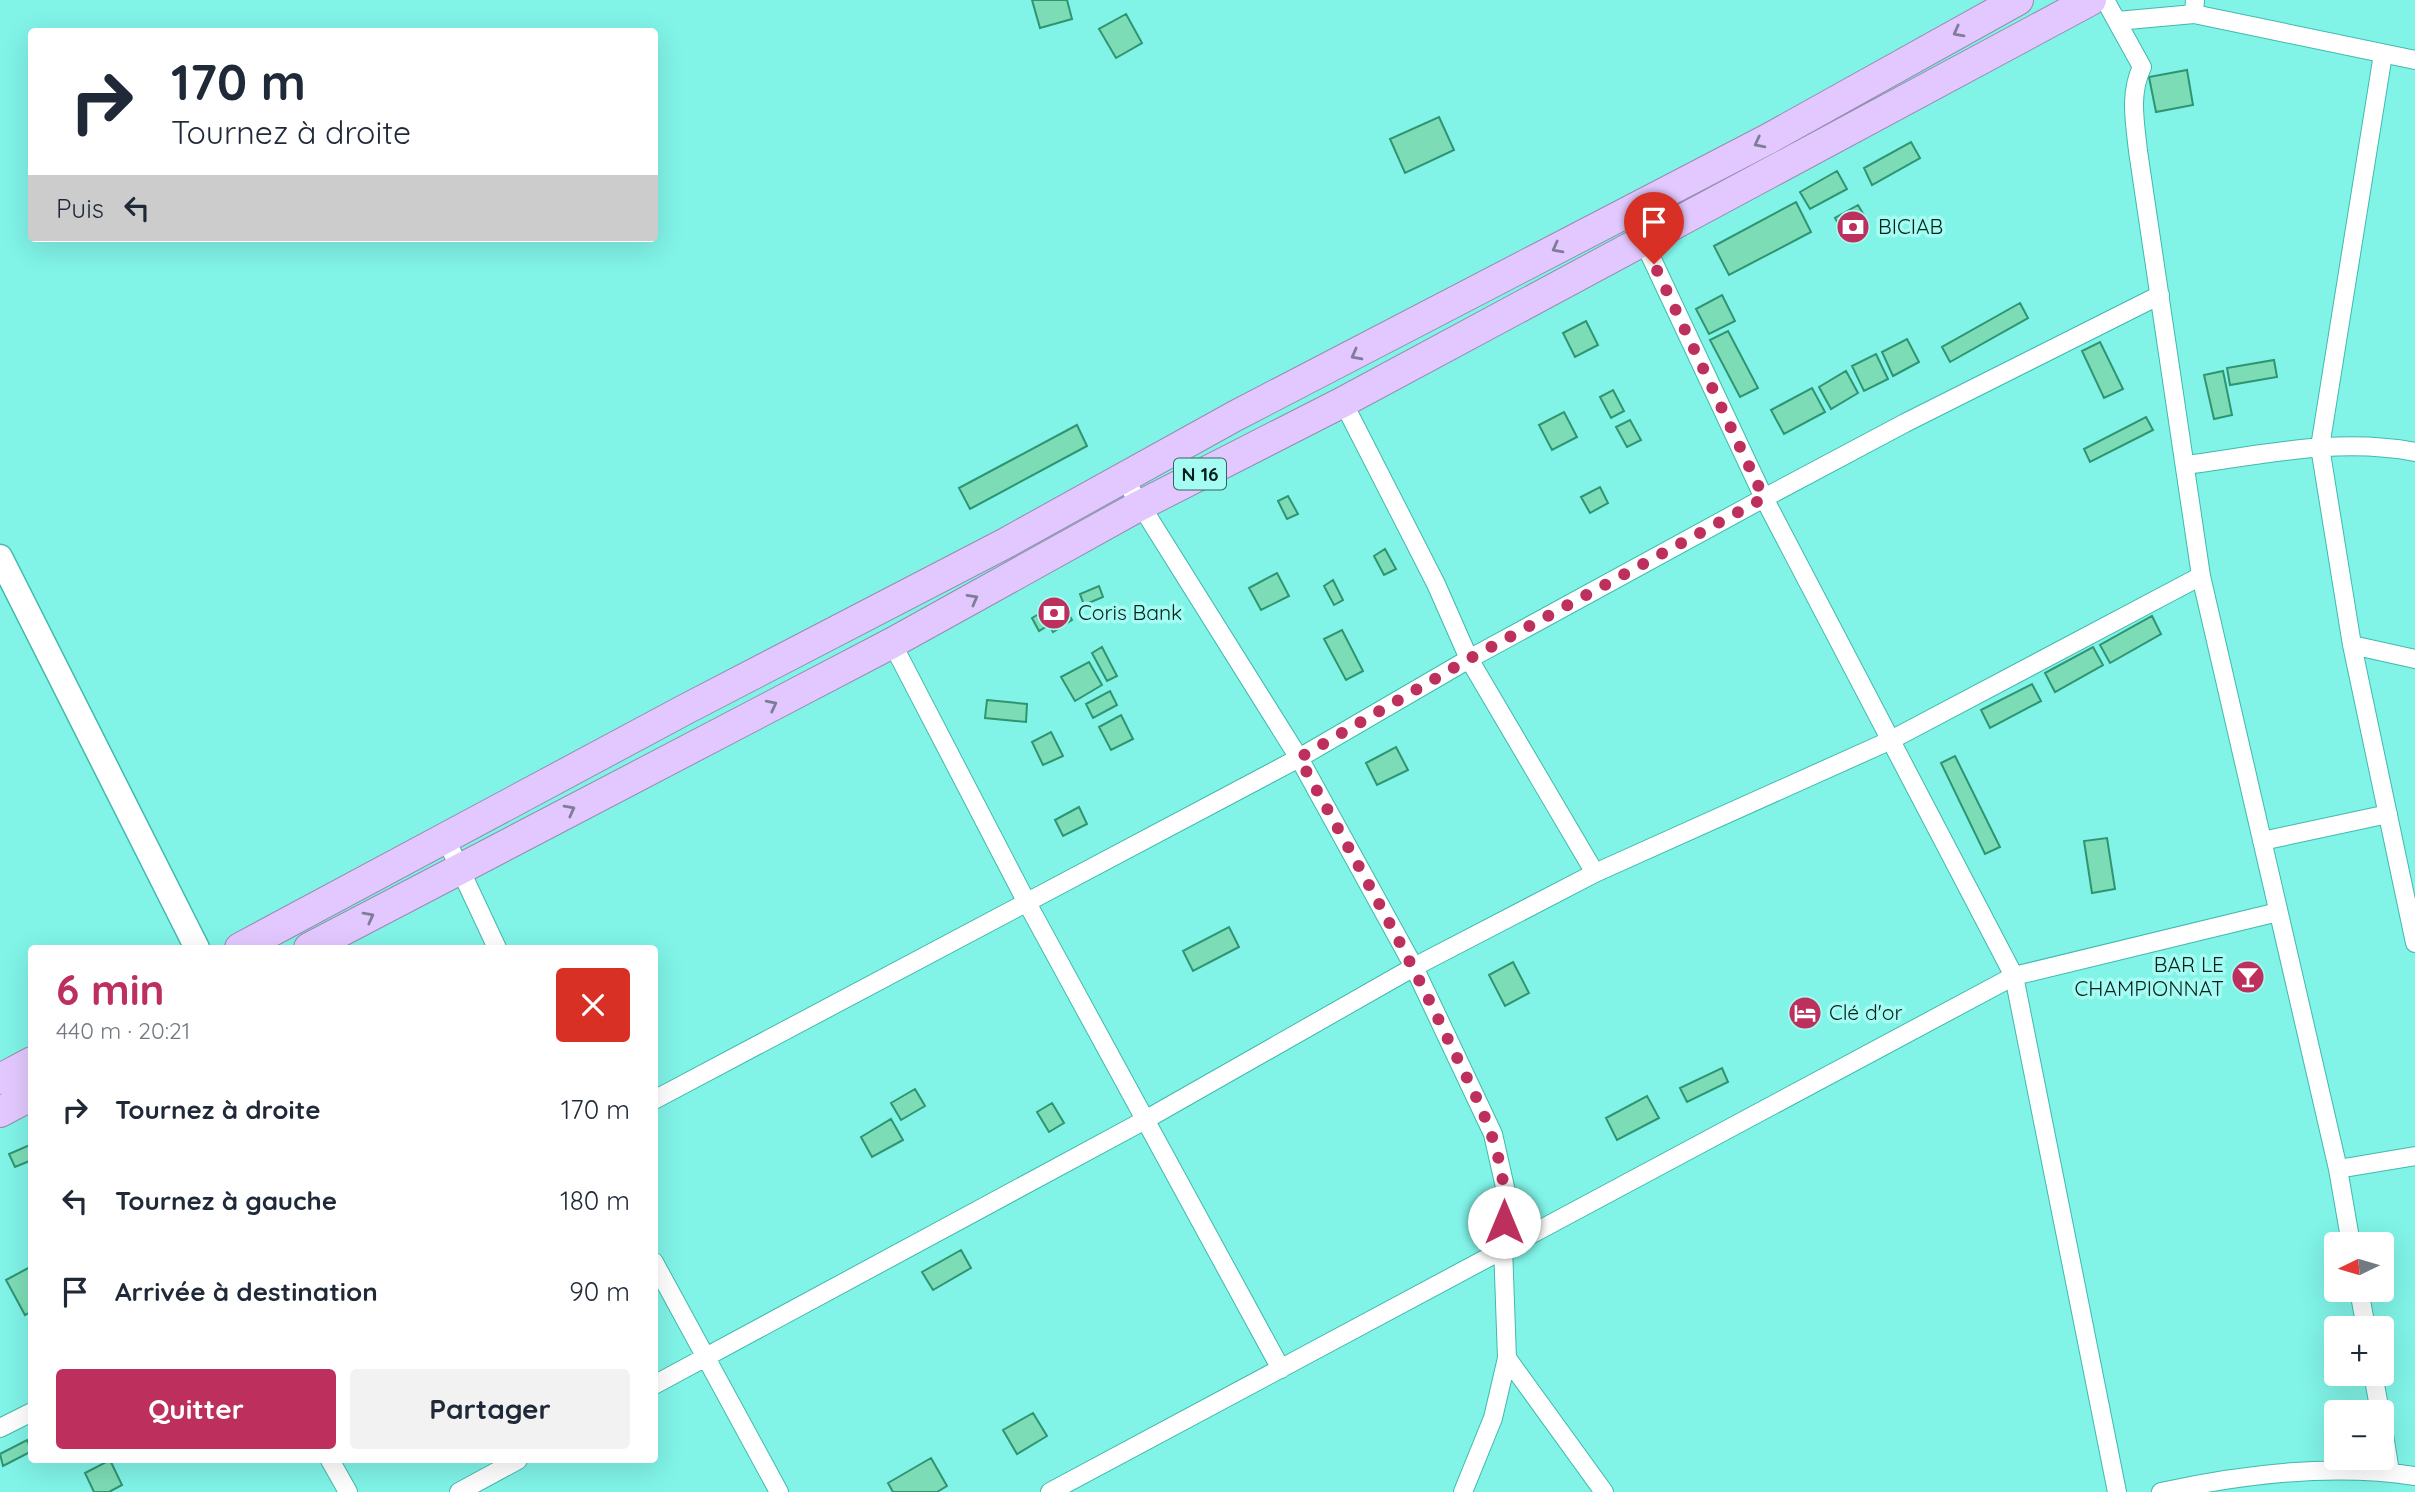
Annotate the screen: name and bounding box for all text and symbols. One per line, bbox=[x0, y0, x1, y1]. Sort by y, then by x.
one-way arrow bbox=[1953, 24, 1965, 38]
text: 170 m bbox=[171, 51, 306, 112]
icon: right bbox=[56, 56, 147, 147]
text: Tournez à droite bbox=[171, 112, 411, 152]
one-way arrow bbox=[1754, 134, 1766, 148]
icon: left bbox=[118, 189, 156, 227]
text: Puis bbox=[56, 192, 104, 225]
pin bbox=[1624, 192, 1684, 264]
icon: arrive bbox=[1635, 203, 1673, 241]
bank icon: BICIAB bbox=[1834, 208, 1872, 246]
place label: BICIAB bbox=[1878, 213, 1943, 239]
one-way arrow bbox=[1552, 239, 1564, 253]
one-way arrow bbox=[1351, 347, 1364, 360]
road number: N 16 bbox=[1174, 458, 1226, 489]
one-way arrow bbox=[966, 593, 979, 607]
bank icon: Coris Bank bbox=[1035, 594, 1073, 632]
place label: Coris Bank bbox=[1078, 599, 1182, 625]
one-way arrow bbox=[765, 699, 777, 713]
one-way arrow bbox=[563, 805, 576, 818]
one-way arrow bbox=[362, 911, 375, 925]
place label: BAR LE CHAMPIONNAT bbox=[2075, 951, 2224, 1001]
bar icon: BAR LE CHAMPIONNAT bbox=[2229, 958, 2267, 996]
text: 6 min bbox=[56, 963, 165, 1016]
button: close bbox=[556, 968, 630, 1042]
hotel icon: Clé d'or bbox=[1786, 994, 1824, 1032]
place label: Clé d'or bbox=[1829, 999, 1902, 1025]
text: 440 m · 20:21 bbox=[56, 1016, 190, 1045]
icon: right bbox=[56, 1091, 94, 1129]
text: Tournez à droite bbox=[115, 1093, 320, 1126]
text: 170 m bbox=[561, 1093, 630, 1126]
icon: left bbox=[56, 1182, 94, 1220]
text: Tournez à gauche bbox=[115, 1184, 337, 1217]
text: 180 m bbox=[560, 1184, 630, 1217]
position arrow bbox=[1467, 1185, 1541, 1259]
north arrow bbox=[2324, 1232, 2394, 1302]
map controls bbox=[2324, 1232, 2394, 1470]
icon: arrive bbox=[56, 1273, 94, 1311]
text: Arrivée à destination bbox=[115, 1275, 378, 1308]
text: 90 m bbox=[569, 1275, 630, 1308]
button: + bbox=[2324, 1316, 2394, 1386]
button: Quitter bbox=[56, 1369, 336, 1449]
button: Partager bbox=[350, 1369, 630, 1449]
button: − bbox=[2324, 1400, 2394, 1470]

